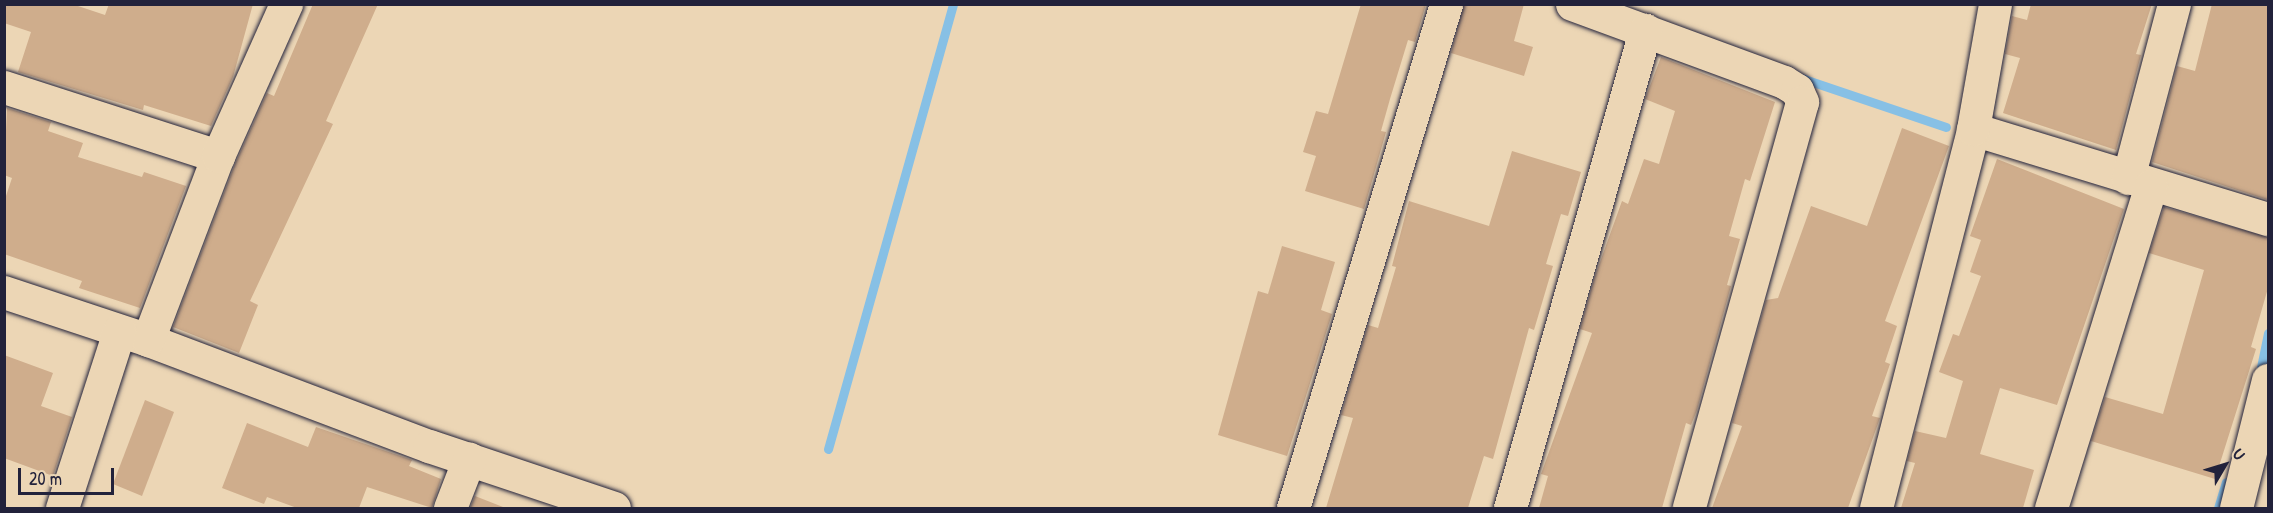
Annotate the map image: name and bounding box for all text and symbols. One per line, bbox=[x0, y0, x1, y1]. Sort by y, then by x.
north arrow bbox=[2195, 435, 2255, 495]
text: U bbox=[2228, 444, 2251, 464]
scale bar bbox=[21, 456, 117, 494]
text: 20 m bbox=[29, 466, 62, 491]

